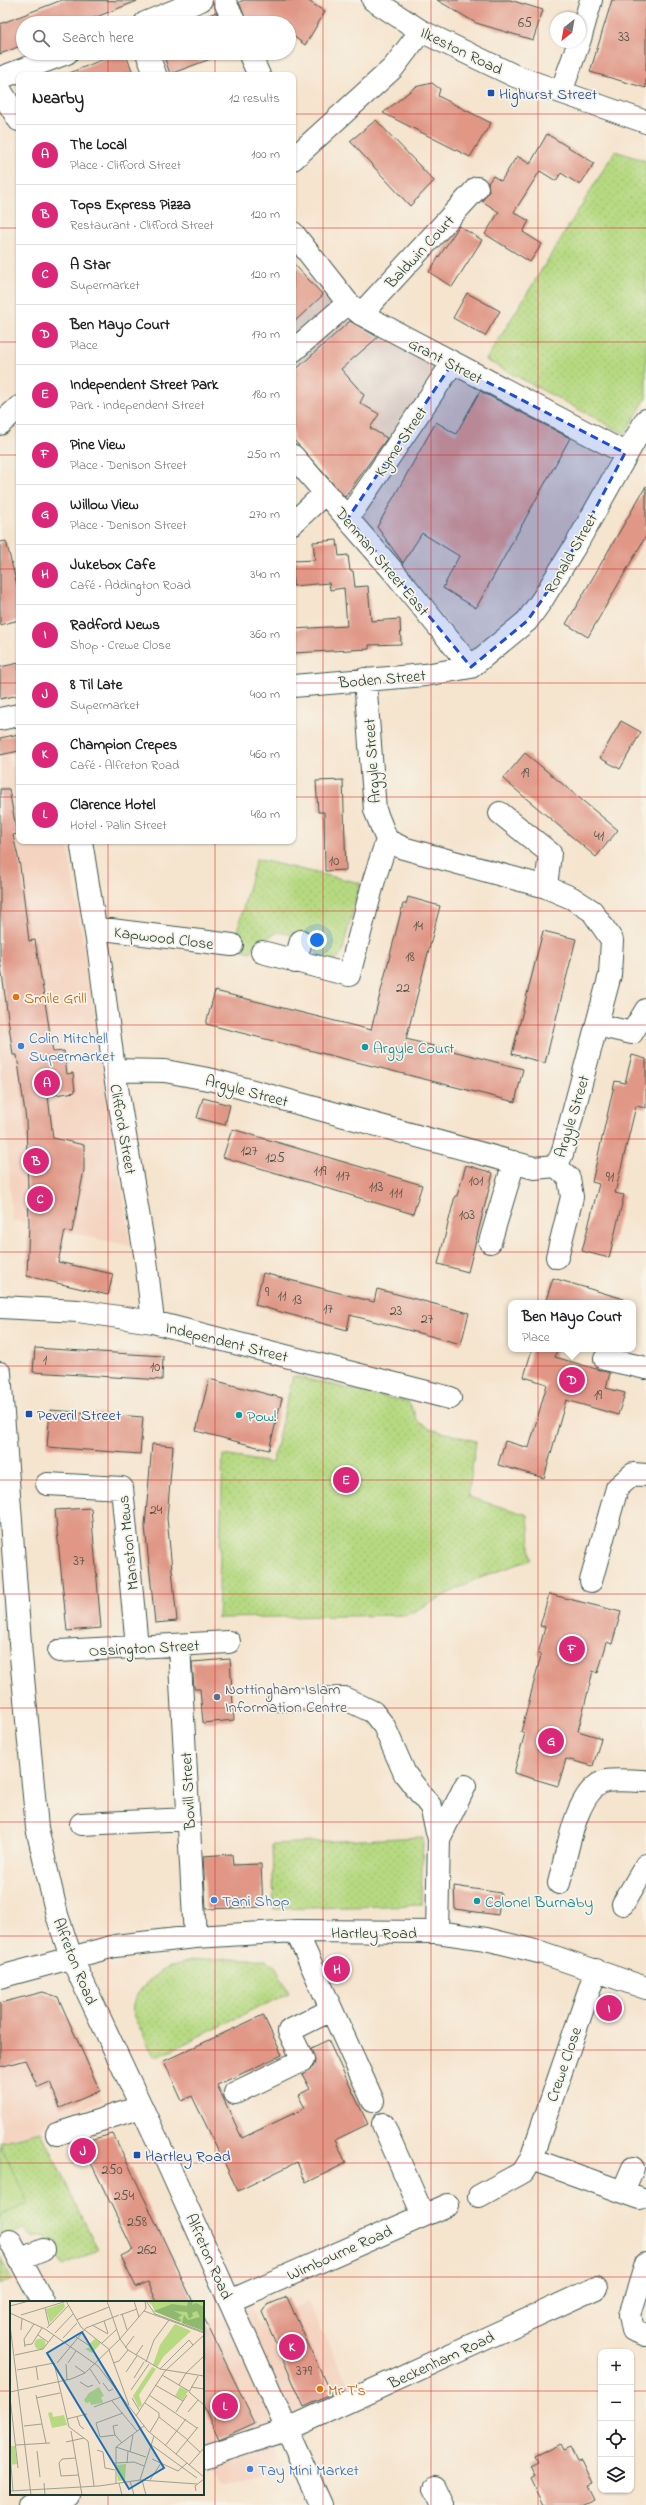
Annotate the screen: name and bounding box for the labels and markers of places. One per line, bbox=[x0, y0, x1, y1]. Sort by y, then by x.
place label: Highurst Street bbox=[499, 83, 598, 107]
marker: Highurst Street bbox=[486, 88, 496, 98]
place label: Smile Grill bbox=[24, 987, 87, 1011]
marker: Smile Grill bbox=[11, 992, 21, 1002]
place label: Colin Mitchell Supermarket bbox=[29, 1027, 115, 1069]
place label: Argyle Court bbox=[373, 1037, 455, 1061]
marker: Colin Mitchell Supermarket bbox=[16, 1041, 26, 1051]
marker: Argyle Court bbox=[360, 1042, 370, 1052]
pin: A bbox=[34, 1068, 60, 1098]
pin: B bbox=[23, 1146, 49, 1176]
pin: C bbox=[27, 1184, 53, 1214]
pin: D bbox=[559, 1365, 585, 1395]
place label: Peveril Street bbox=[37, 1404, 122, 1428]
place label: Pow! bbox=[247, 1405, 277, 1429]
marker: Peveril Street bbox=[24, 1409, 34, 1419]
marker: Pow! bbox=[234, 1410, 244, 1420]
pin: E bbox=[333, 1465, 359, 1495]
pin: F bbox=[559, 1634, 585, 1664]
place label: Nottingham Islam Information Centre bbox=[225, 1678, 348, 1720]
marker: Nottingham Islam Information Centre bbox=[212, 1692, 222, 1702]
pin: G bbox=[538, 1726, 564, 1756]
place label: Tani Shop bbox=[222, 1890, 290, 1914]
place label: Colonel Burnaby bbox=[485, 1891, 593, 1915]
marker: Tani Shop bbox=[209, 1895, 219, 1905]
marker: Colonel Burnaby bbox=[472, 1896, 482, 1906]
pin: H bbox=[324, 1954, 350, 1984]
pin: I bbox=[596, 1993, 622, 2023]
pin: J bbox=[70, 2136, 96, 2166]
place label: Hartley Road bbox=[145, 2145, 231, 2169]
marker: Hartley Road bbox=[132, 2150, 142, 2160]
pin: K bbox=[279, 2332, 305, 2362]
place label: Mr T's bbox=[328, 2379, 366, 2403]
marker: Mr T's bbox=[315, 2384, 325, 2394]
pin: L bbox=[212, 2391, 238, 2421]
place label: Tay Mini Market bbox=[258, 2459, 360, 2483]
marker: Tay Mini Market bbox=[245, 2464, 255, 2474]

